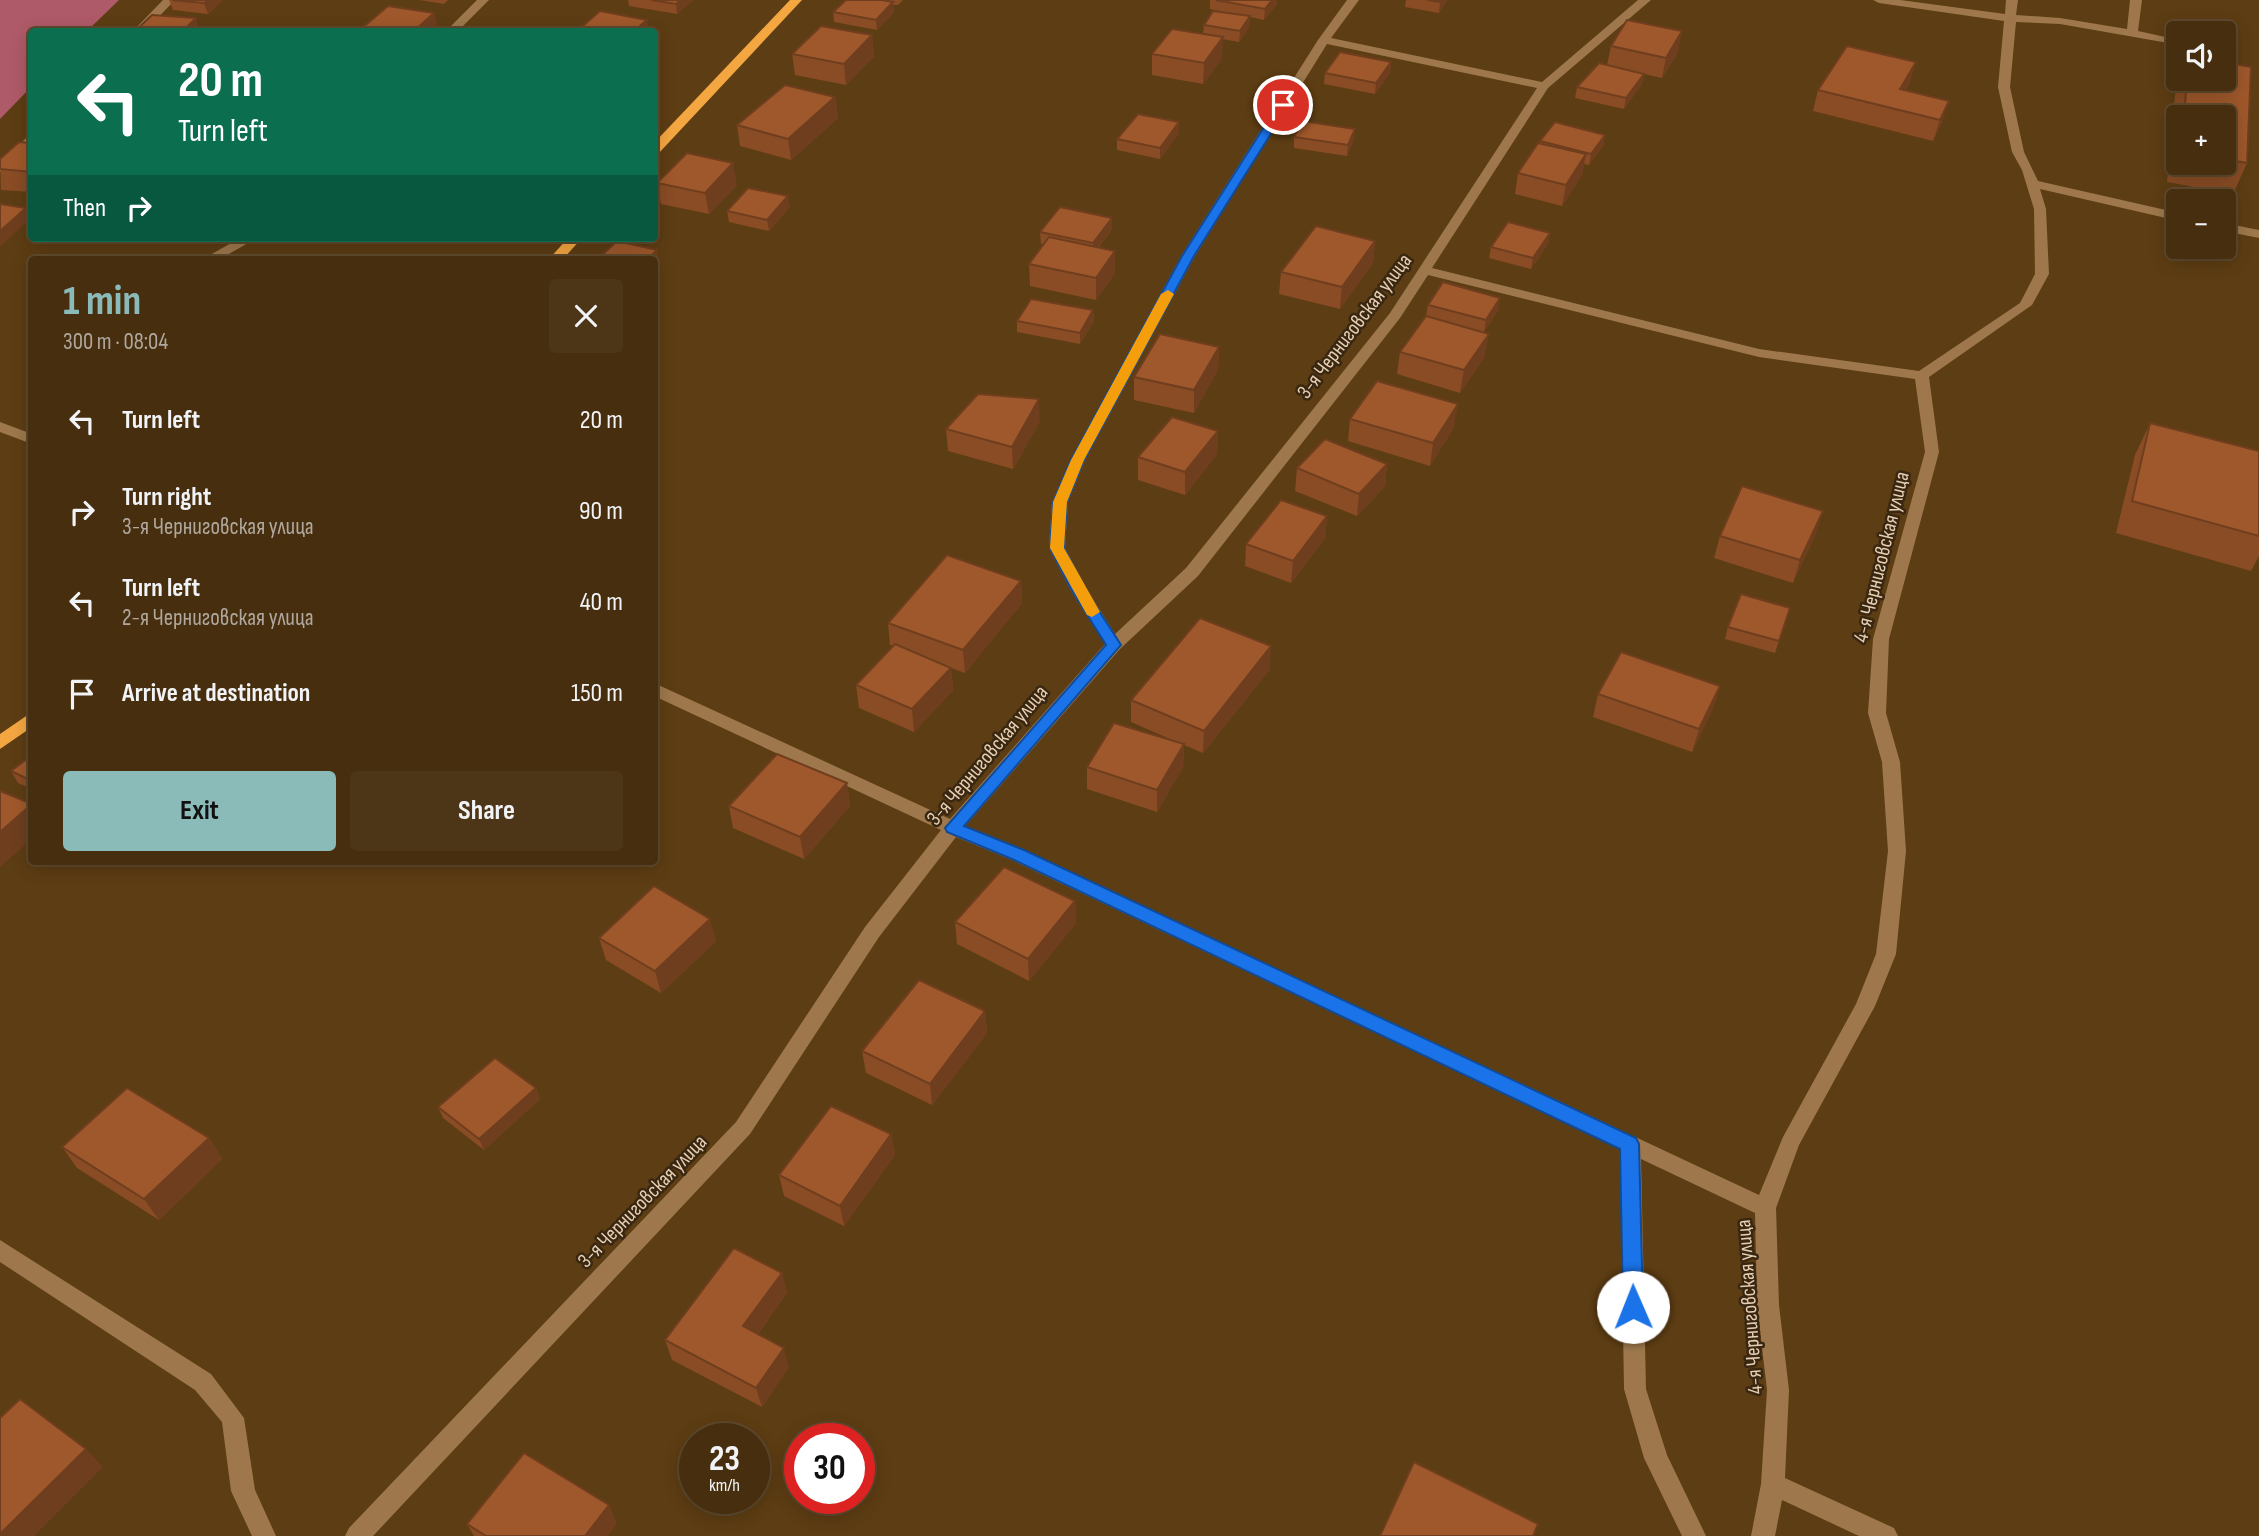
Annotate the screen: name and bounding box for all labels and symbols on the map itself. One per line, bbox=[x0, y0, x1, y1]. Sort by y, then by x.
pin bbox=[1253, 75, 1313, 135]
street label: 3-я Черниговская улица bbox=[1292, 249, 1417, 404]
street label: 4-я Черниговская улица bbox=[1848, 469, 1915, 645]
street label: 3-я Черниговская улица bbox=[922, 680, 1053, 830]
street label: 3-я Черниговская улица bbox=[573, 1130, 712, 1273]
street label: 4-я Черниговская улица bbox=[1731, 1219, 1768, 1395]
position arrow bbox=[1596, 1270, 1670, 1344]
speed limit sign: 30 bbox=[784, 1423, 875, 1514]

